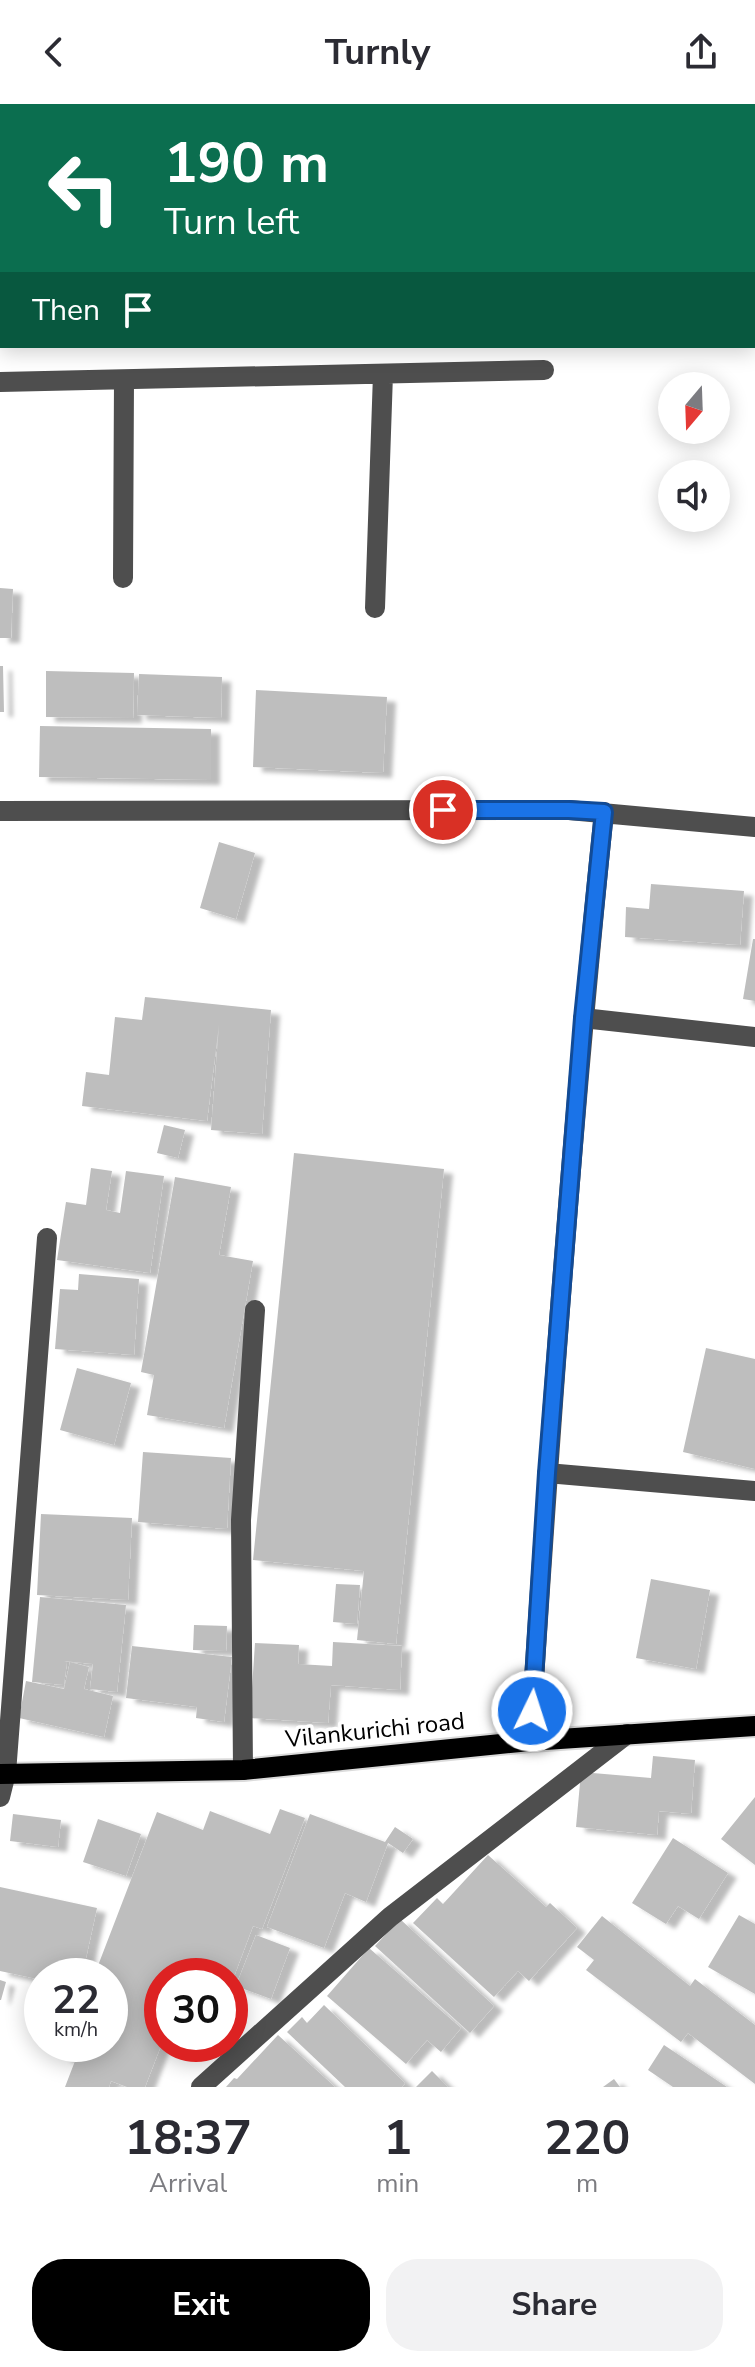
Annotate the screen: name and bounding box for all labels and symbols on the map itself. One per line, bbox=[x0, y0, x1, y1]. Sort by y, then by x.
north arrow bbox=[658, 372, 730, 444]
pin bbox=[409, 776, 477, 844]
position arrow bbox=[490, 1669, 574, 1753]
street label: Vilankurichi road bbox=[283, 1705, 466, 1755]
speed limit sign: 30 bbox=[144, 1958, 248, 2062]

